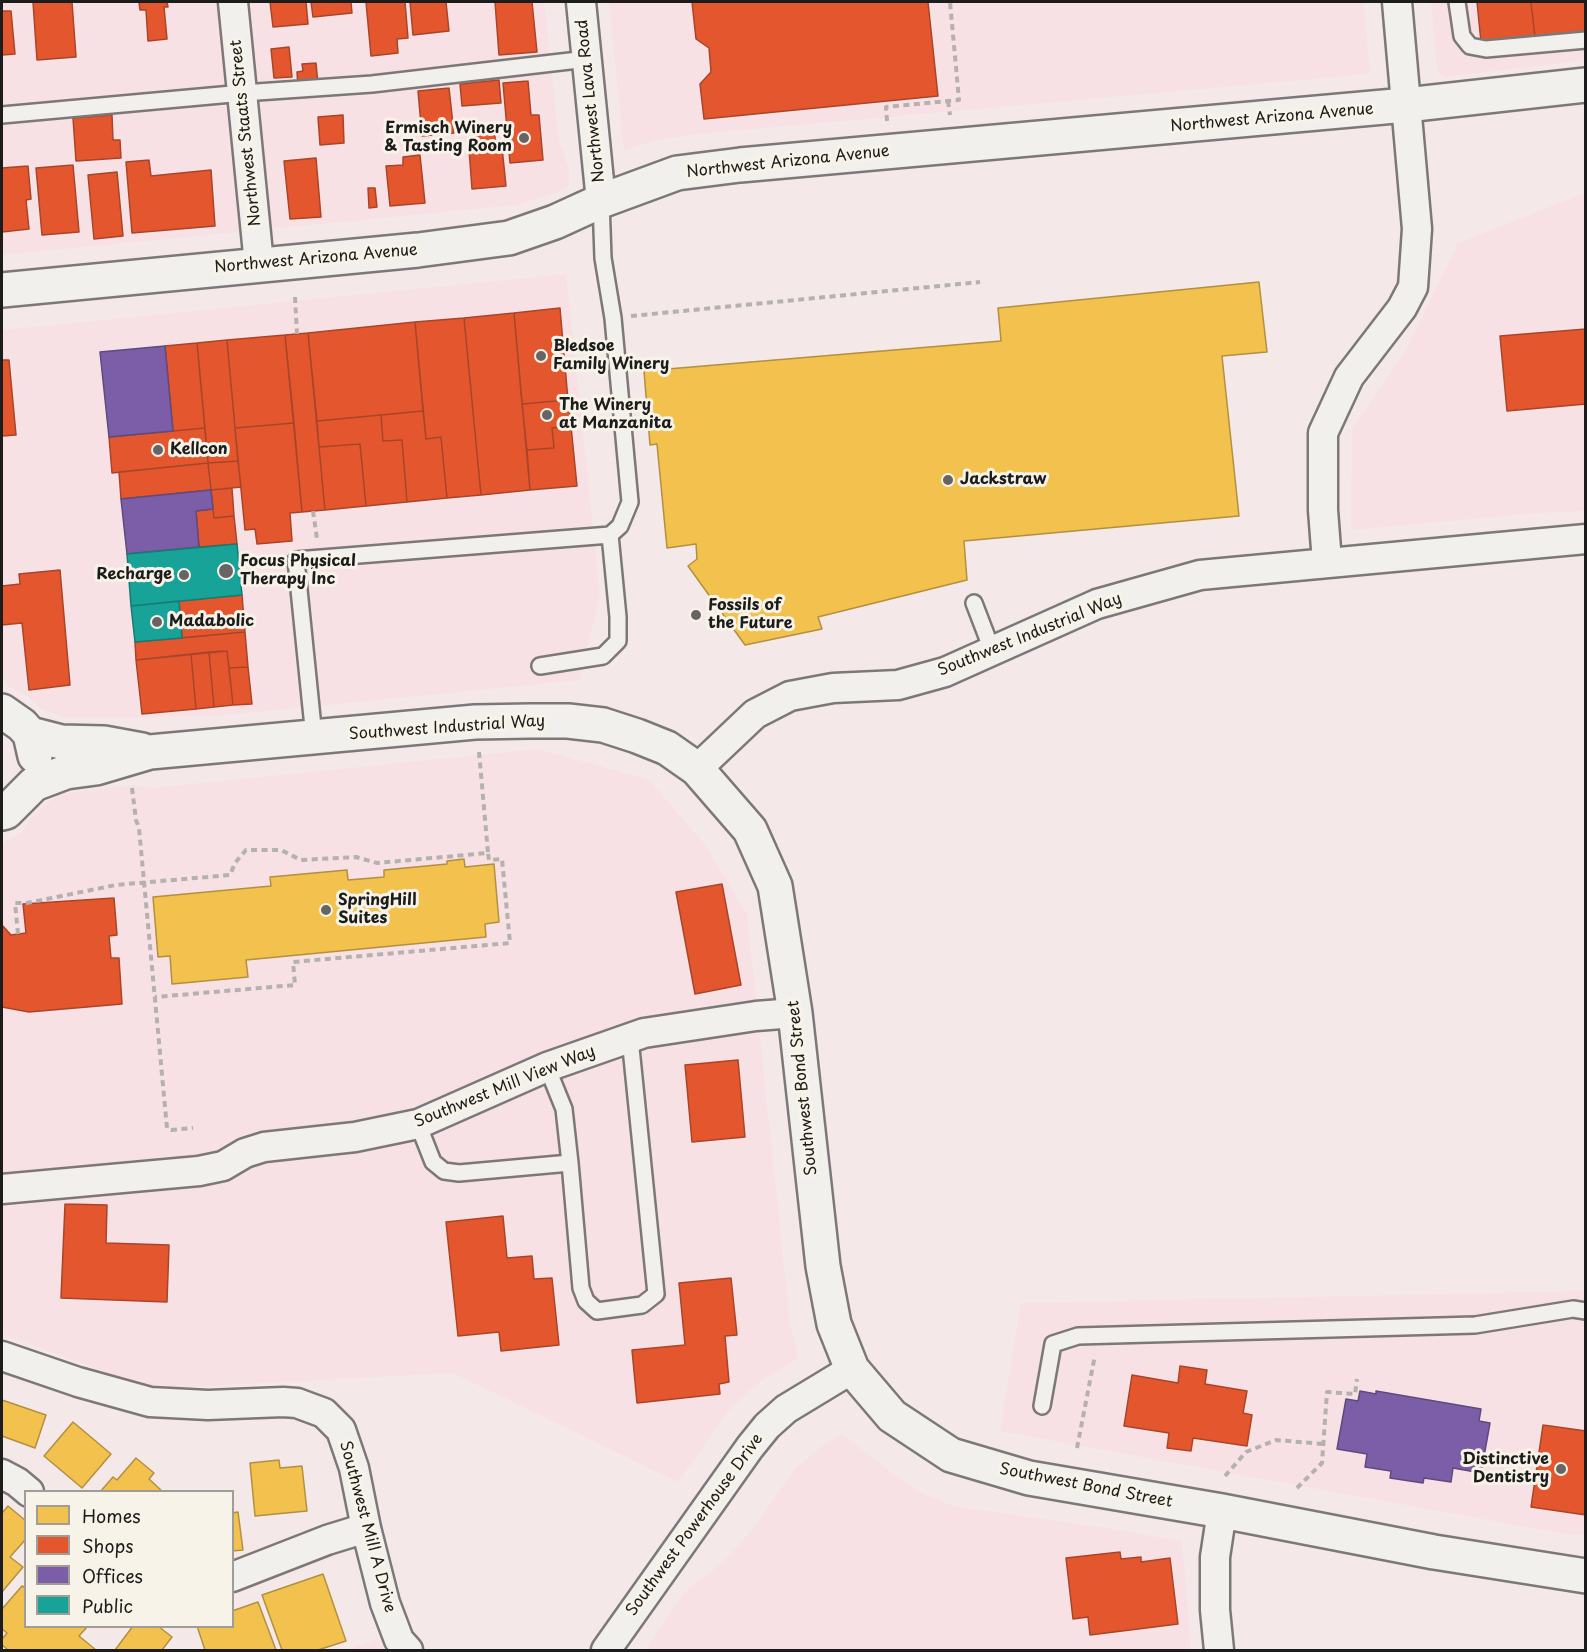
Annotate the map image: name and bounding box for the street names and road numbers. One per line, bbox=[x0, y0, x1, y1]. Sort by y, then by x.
street label: Northwest Lava Road bbox=[573, 18, 609, 184]
street label: Northwest Staats Street bbox=[227, 39, 265, 227]
street label: Northwest Arizona Avenue bbox=[1169, 100, 1375, 136]
street label: Northwest Arizona Avenue bbox=[685, 142, 891, 182]
street label: Northwest Arizona Avenue bbox=[213, 241, 419, 277]
street label: Southwest Industrial Way bbox=[935, 589, 1125, 681]
street label: Southwest Industrial Way bbox=[348, 712, 546, 744]
street label: Southwest Bond Street bbox=[784, 1000, 822, 1176]
street label: Southwest Mill View Way bbox=[412, 1042, 598, 1132]
street label: Southwest Powerhouse Drive bbox=[622, 1430, 768, 1620]
street label: Southwest Mill A Drive bbox=[335, 1439, 399, 1615]
street label: Southwest Bond Street bbox=[998, 1460, 1174, 1512]

